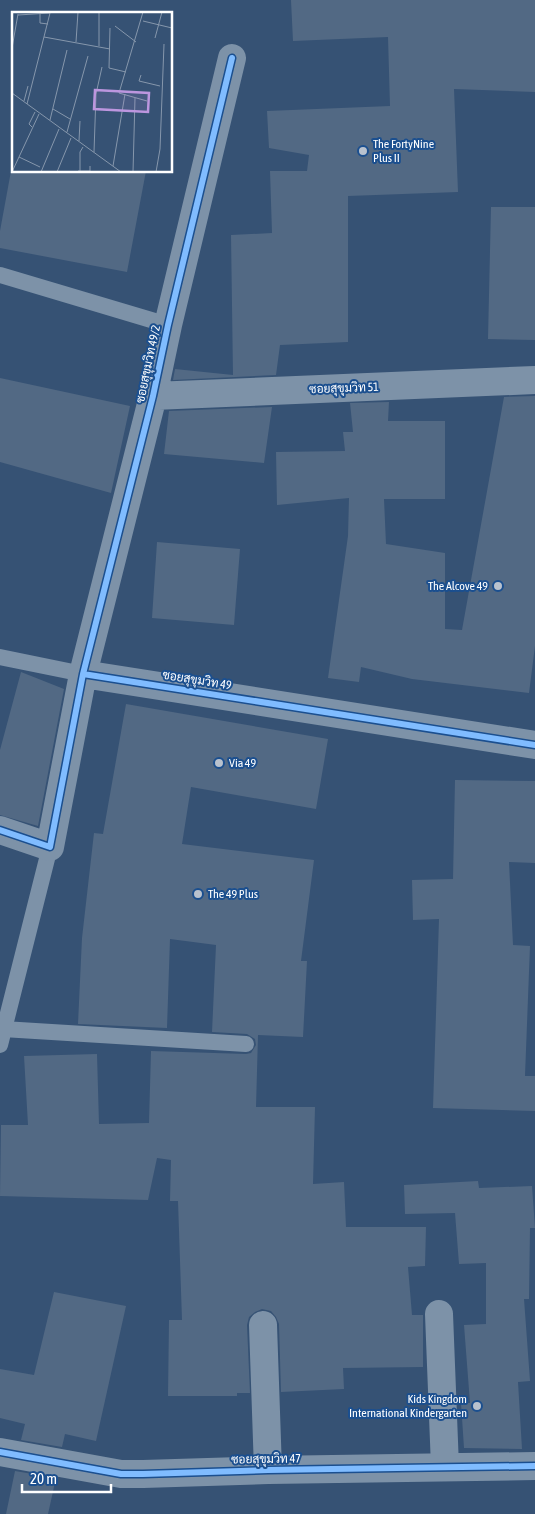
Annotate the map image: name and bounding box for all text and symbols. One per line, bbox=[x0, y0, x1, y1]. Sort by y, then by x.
inset map bbox=[12, 12, 172, 172]
place label: The FortyNine Plus II bbox=[373, 137, 434, 165]
marker: The FortyNine Plus II bbox=[357, 145, 369, 157]
street label: ซอยสุขุมวิท 49/2 bbox=[133, 324, 165, 405]
street label: ซอยสุขุมวิท 51 bbox=[309, 380, 380, 398]
place label: The Alcove 49 bbox=[428, 579, 488, 593]
marker: The Alcove 49 bbox=[492, 580, 504, 592]
street label: ซอยสุขุมวิท 49 bbox=[161, 668, 233, 694]
place label: Via 49 bbox=[229, 756, 257, 770]
marker: Via 49 bbox=[213, 757, 225, 769]
place label: The 49 Plus bbox=[208, 887, 258, 901]
marker: The 49 Plus bbox=[192, 888, 204, 900]
place label: Kids Kingdom International Kindergarten bbox=[349, 1392, 467, 1420]
marker: Kids Kingdom International Kindergarten bbox=[471, 1400, 483, 1412]
street label: ซอยสุขุมวิท 47 bbox=[231, 1451, 301, 1469]
scale bar bbox=[22, 1462, 111, 1494]
text: 20 m bbox=[30, 1470, 57, 1487]

